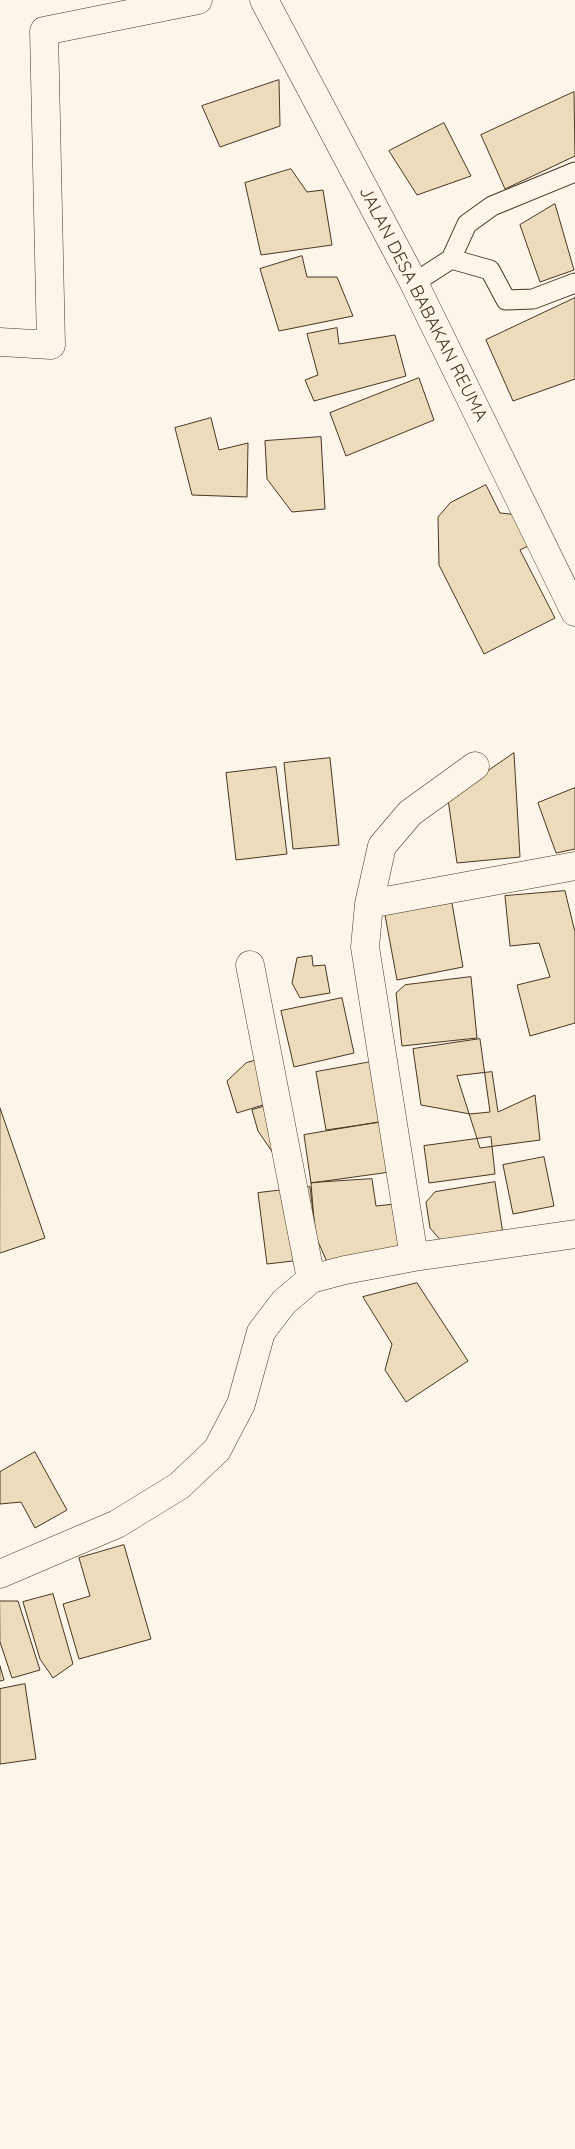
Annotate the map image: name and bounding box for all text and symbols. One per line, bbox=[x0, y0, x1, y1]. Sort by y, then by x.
street label: JALAN DESA BABAKAN REUMA bbox=[354, 183, 492, 425]

